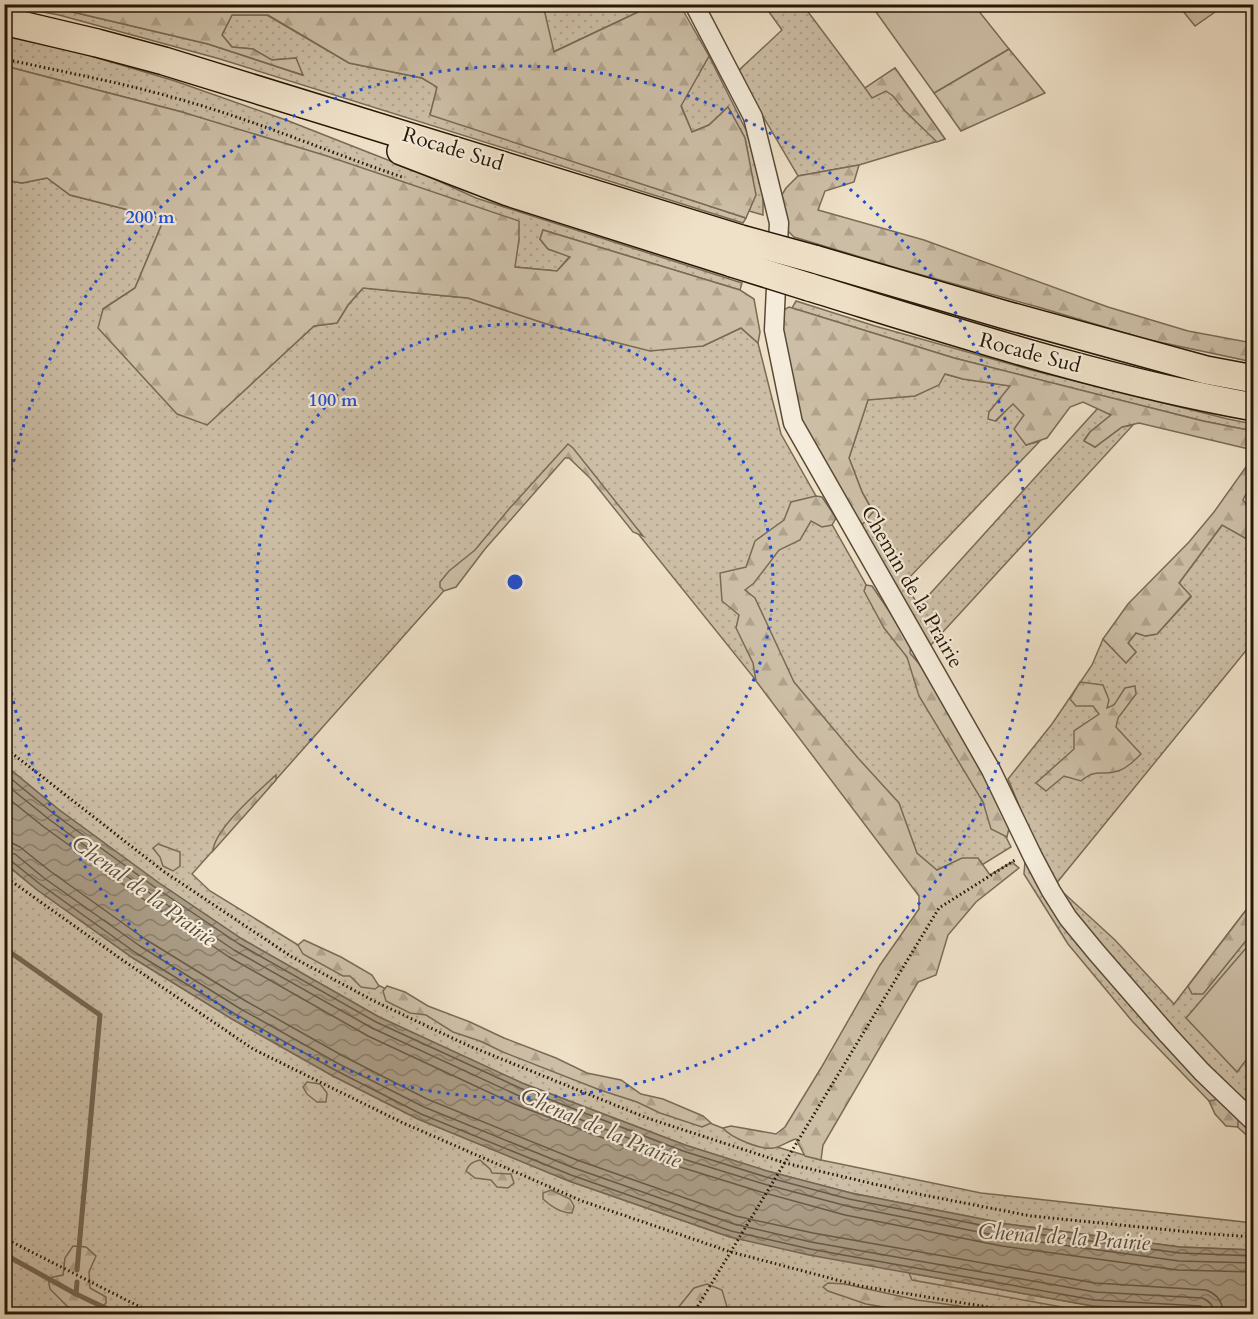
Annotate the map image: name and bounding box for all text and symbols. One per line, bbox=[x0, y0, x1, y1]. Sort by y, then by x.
street label: Rocade Sud bbox=[399, 120, 507, 178]
text: 200 m bbox=[125, 205, 175, 230]
street label: Rocade Sud bbox=[976, 326, 1084, 380]
text: 100 m bbox=[308, 388, 358, 413]
street label: Chemin de la Prairie bbox=[854, 501, 970, 673]
centre of rings bbox=[505, 572, 525, 592]
water label: Chenal de la Prairie bbox=[65, 828, 223, 954]
water label: Chenal de la Prairie bbox=[516, 1081, 687, 1176]
water label: Chenal de la Prairie bbox=[977, 1216, 1152, 1258]

